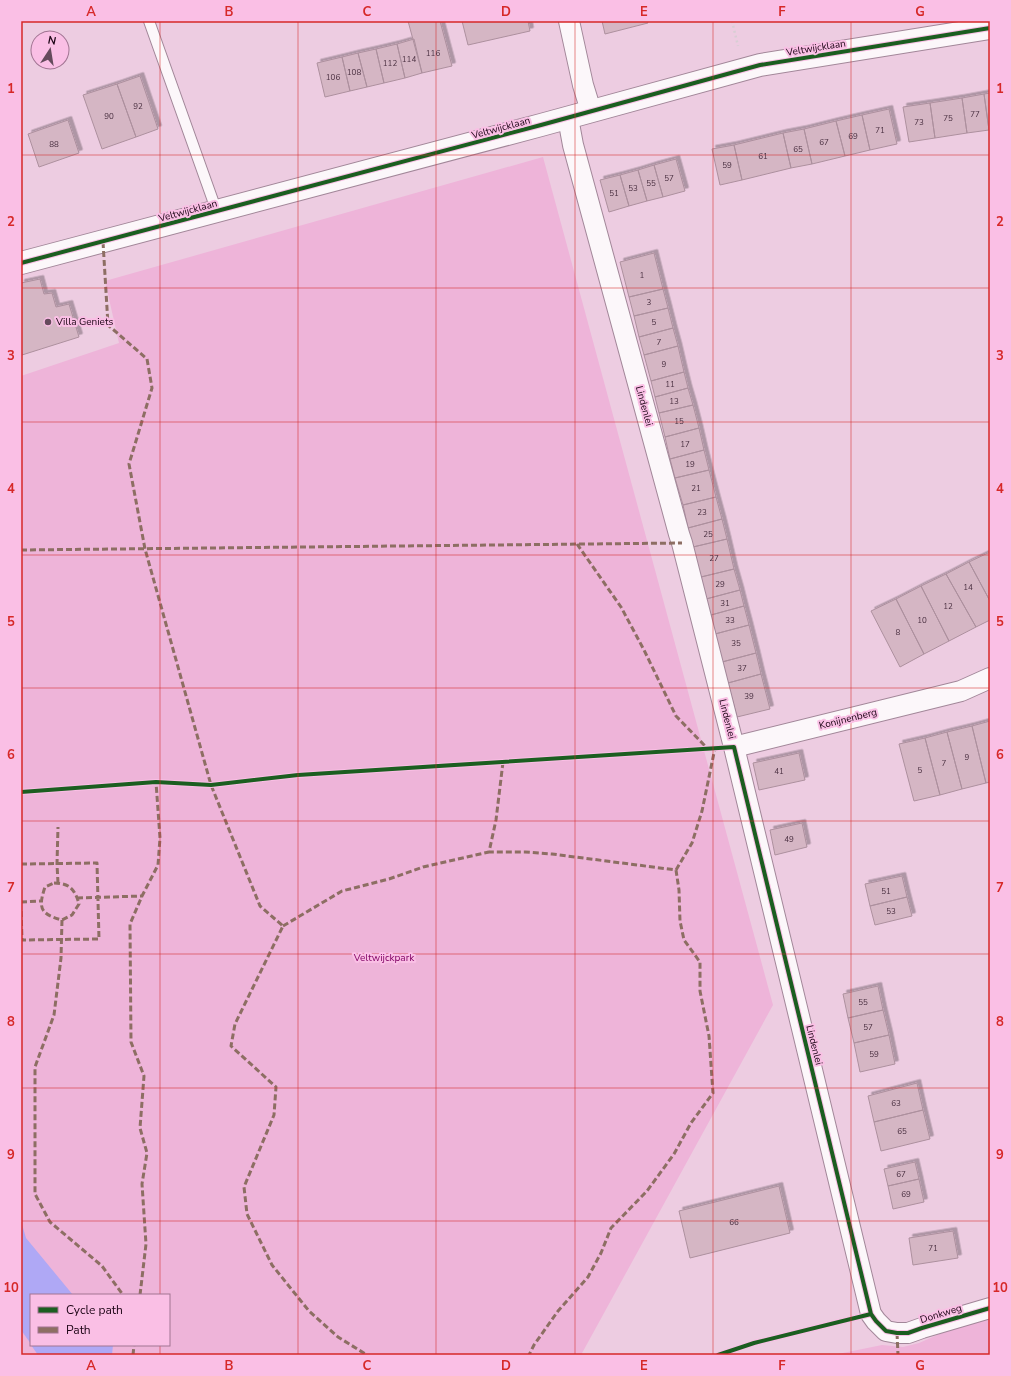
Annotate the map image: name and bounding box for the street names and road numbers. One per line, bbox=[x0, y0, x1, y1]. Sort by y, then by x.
street label: Veltwijcklaan bbox=[784, 36, 847, 60]
street label: Veltwijcklaan bbox=[469, 113, 532, 143]
street label: Veltwijcklaan bbox=[156, 196, 219, 226]
street label: Lindenlei bbox=[632, 384, 656, 428]
street label: Lindenlei bbox=[715, 698, 739, 740]
street label: Konijnenberg bbox=[818, 705, 879, 733]
street label: Lindenlei bbox=[802, 1024, 826, 1066]
street label: Donkweg bbox=[918, 1301, 964, 1327]

